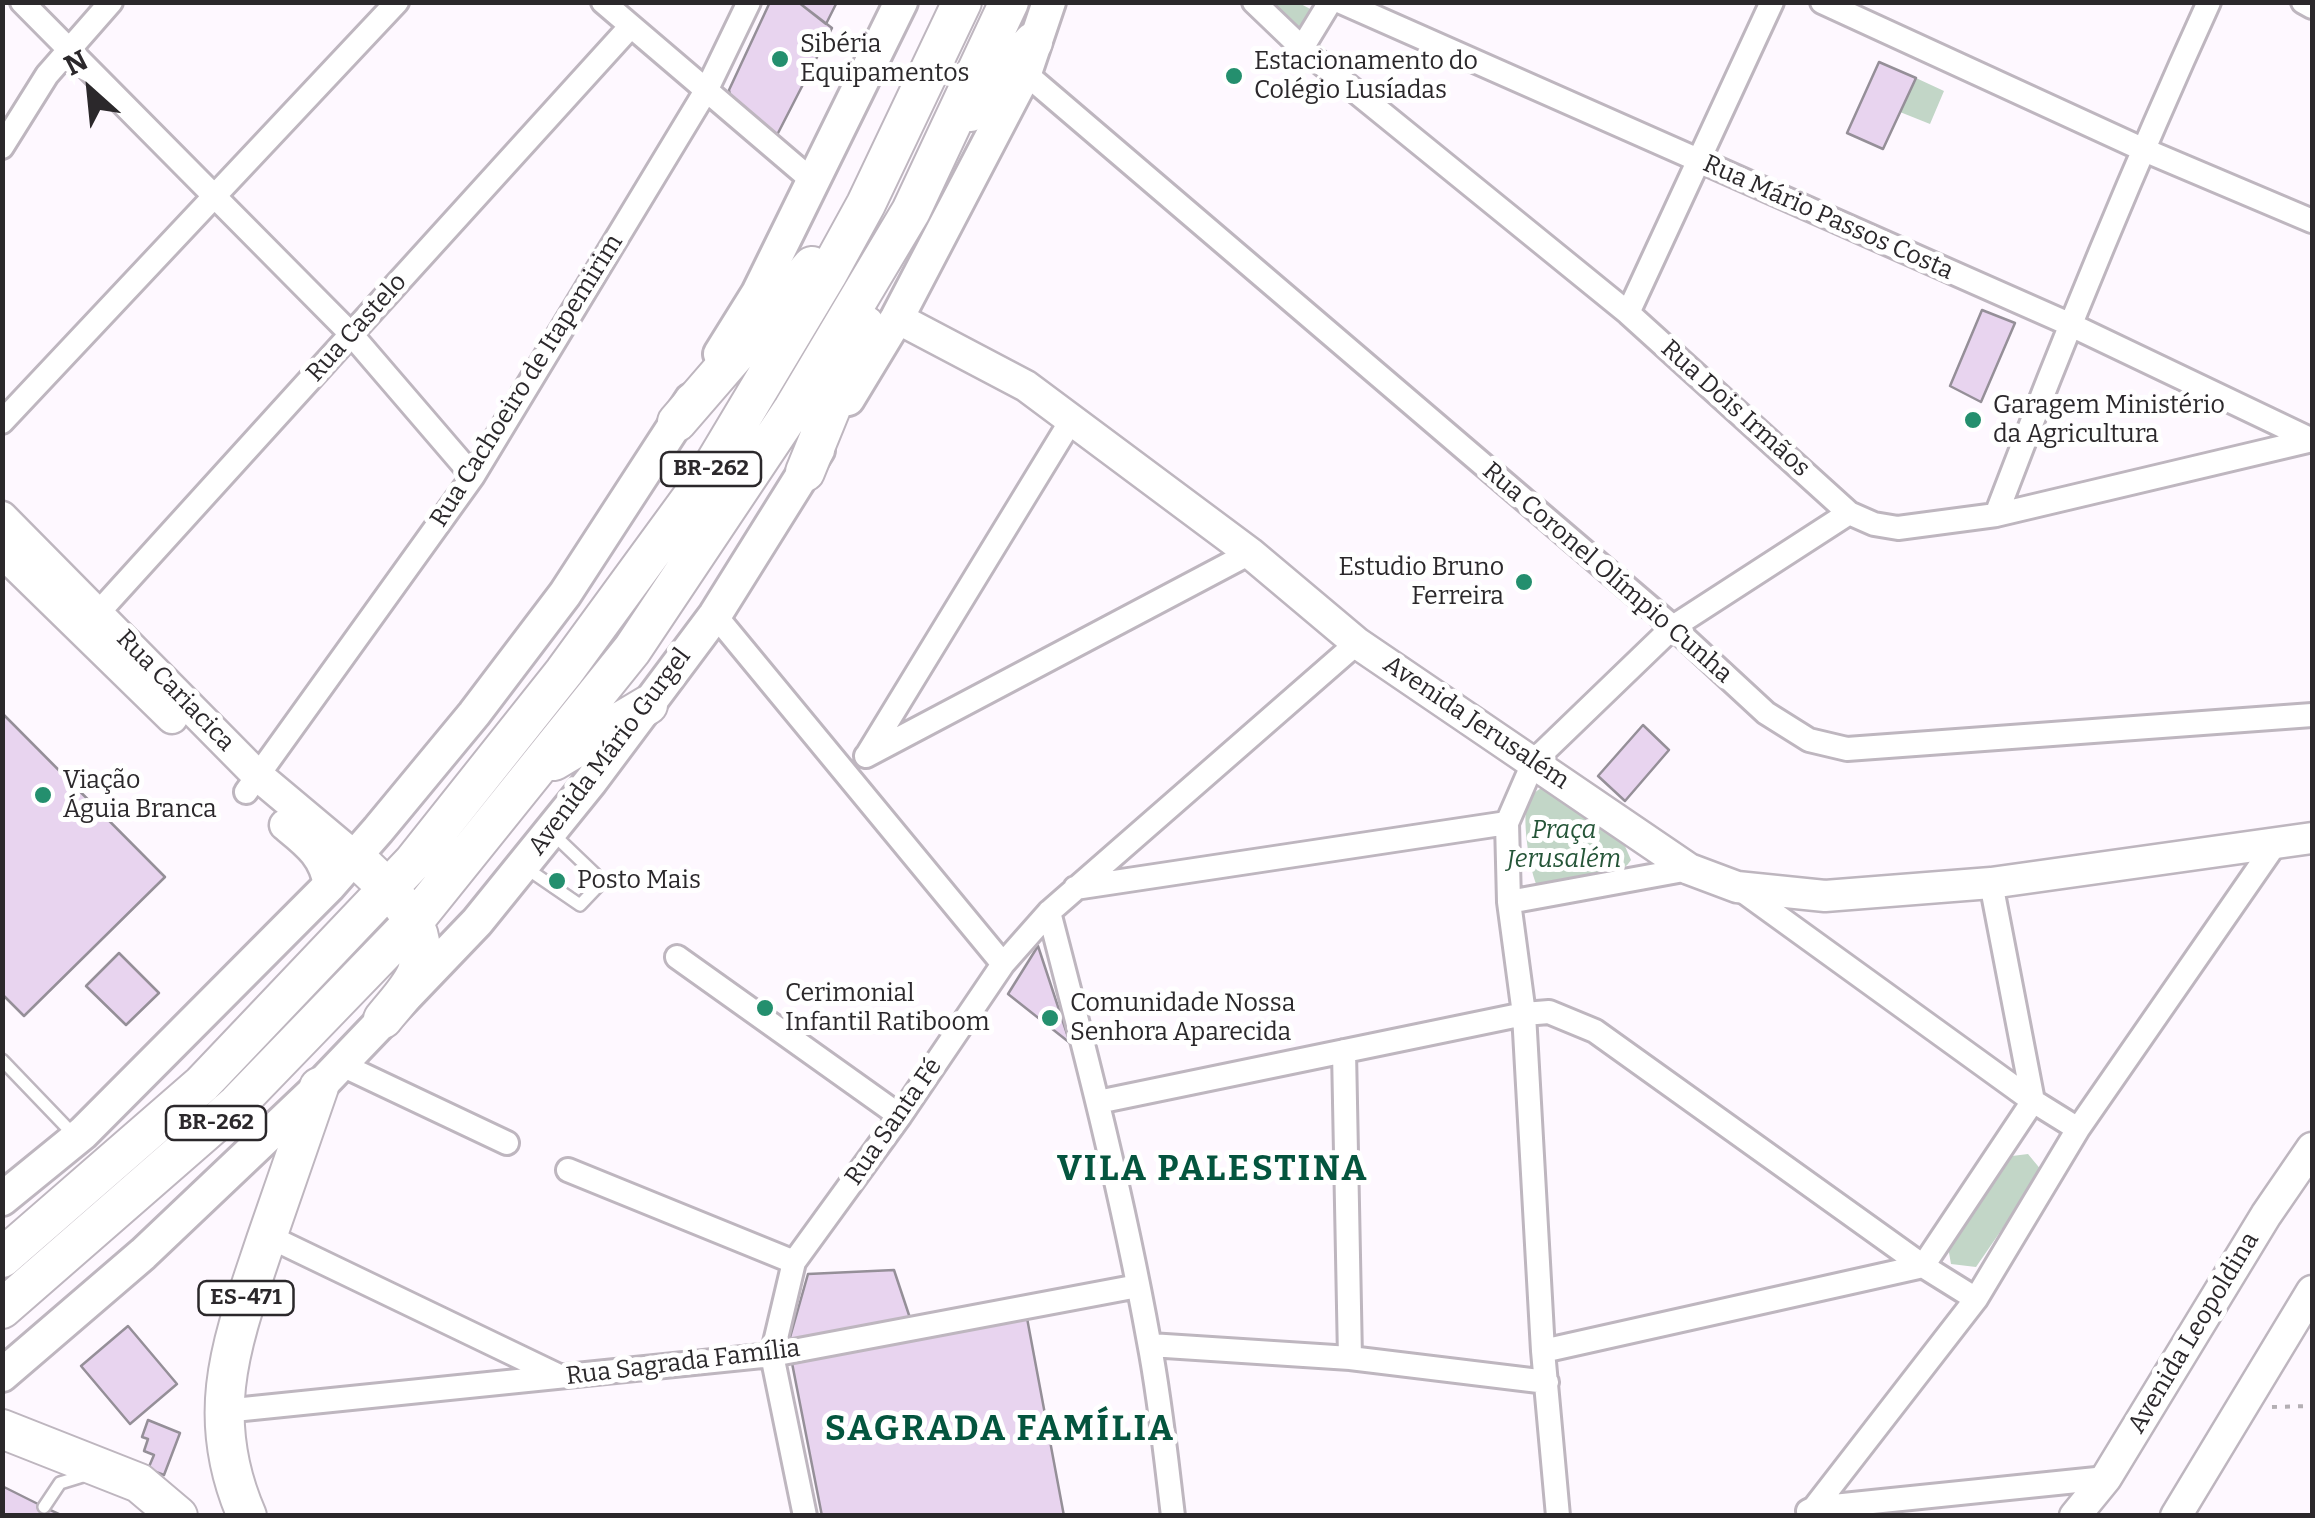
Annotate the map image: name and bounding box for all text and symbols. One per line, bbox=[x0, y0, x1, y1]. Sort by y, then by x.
place label: Sibéria Equipamentos bbox=[800, 30, 970, 89]
north arrow bbox=[40, 40, 140, 140]
text: N bbox=[59, 43, 93, 82]
place label: Estacionamento do Colégio Lusíadas bbox=[1254, 47, 1478, 106]
marker: Sibéria Equipamentos bbox=[769, 48, 791, 70]
marker: Estacionamento do Colégio Lusíadas bbox=[1223, 65, 1245, 87]
street label: Rua Mário Passos Costa bbox=[1698, 149, 1958, 287]
street label: Rua Cachoeiro de Itapemirim bbox=[424, 229, 630, 533]
street label: Rua Castelo bbox=[301, 268, 413, 388]
street label: Rua Dois Irmãos bbox=[1654, 334, 1816, 484]
place label: Garagem Ministério da Agricultura bbox=[1993, 391, 2225, 450]
marker: Garagem Ministério da Agricultura bbox=[1962, 409, 1984, 431]
road number: BR-262 bbox=[661, 452, 761, 486]
street label: Rua Coronel Olímpio Cunha bbox=[1476, 456, 1738, 690]
place label: Estudio Bruno Ferreira bbox=[1339, 553, 1504, 612]
marker: Estudio Bruno Ferreira bbox=[1513, 571, 1535, 593]
street label: Rua Cariacica bbox=[110, 624, 240, 758]
street label: Avenida Mário Gurgel bbox=[522, 643, 698, 861]
street label: Avenida Jerusalém bbox=[1377, 650, 1575, 796]
place label: Viação Águia Branca bbox=[63, 766, 217, 825]
marker: Viação Águia Branca bbox=[32, 784, 54, 806]
park label: Praça Jerusalém bbox=[1507, 816, 1621, 875]
place label: Posto Mais bbox=[577, 866, 701, 896]
marker: Posto Mais bbox=[546, 870, 568, 892]
place label: Cerimonial Infantil Ratiboom bbox=[785, 979, 990, 1038]
place label: Comunidade Nossa Senhora Aparecida bbox=[1070, 989, 1295, 1048]
marker: Cerimonial Infantil Ratiboom bbox=[754, 997, 776, 1019]
marker: Comunidade Nossa Senhora Aparecida bbox=[1039, 1007, 1061, 1029]
street label: Rua Santa Fé bbox=[839, 1053, 949, 1191]
road number: BR-262 bbox=[166, 1106, 266, 1140]
district label: VILA PALESTINA bbox=[1057, 1149, 1369, 1191]
street label: Avenida Leopoldina bbox=[2122, 1227, 2266, 1439]
road number: ES-471 bbox=[198, 1281, 294, 1315]
street label: Rua Sagrada Família bbox=[564, 1334, 802, 1392]
district label: SAGRADA FAMÍLIA bbox=[825, 1409, 1175, 1451]

